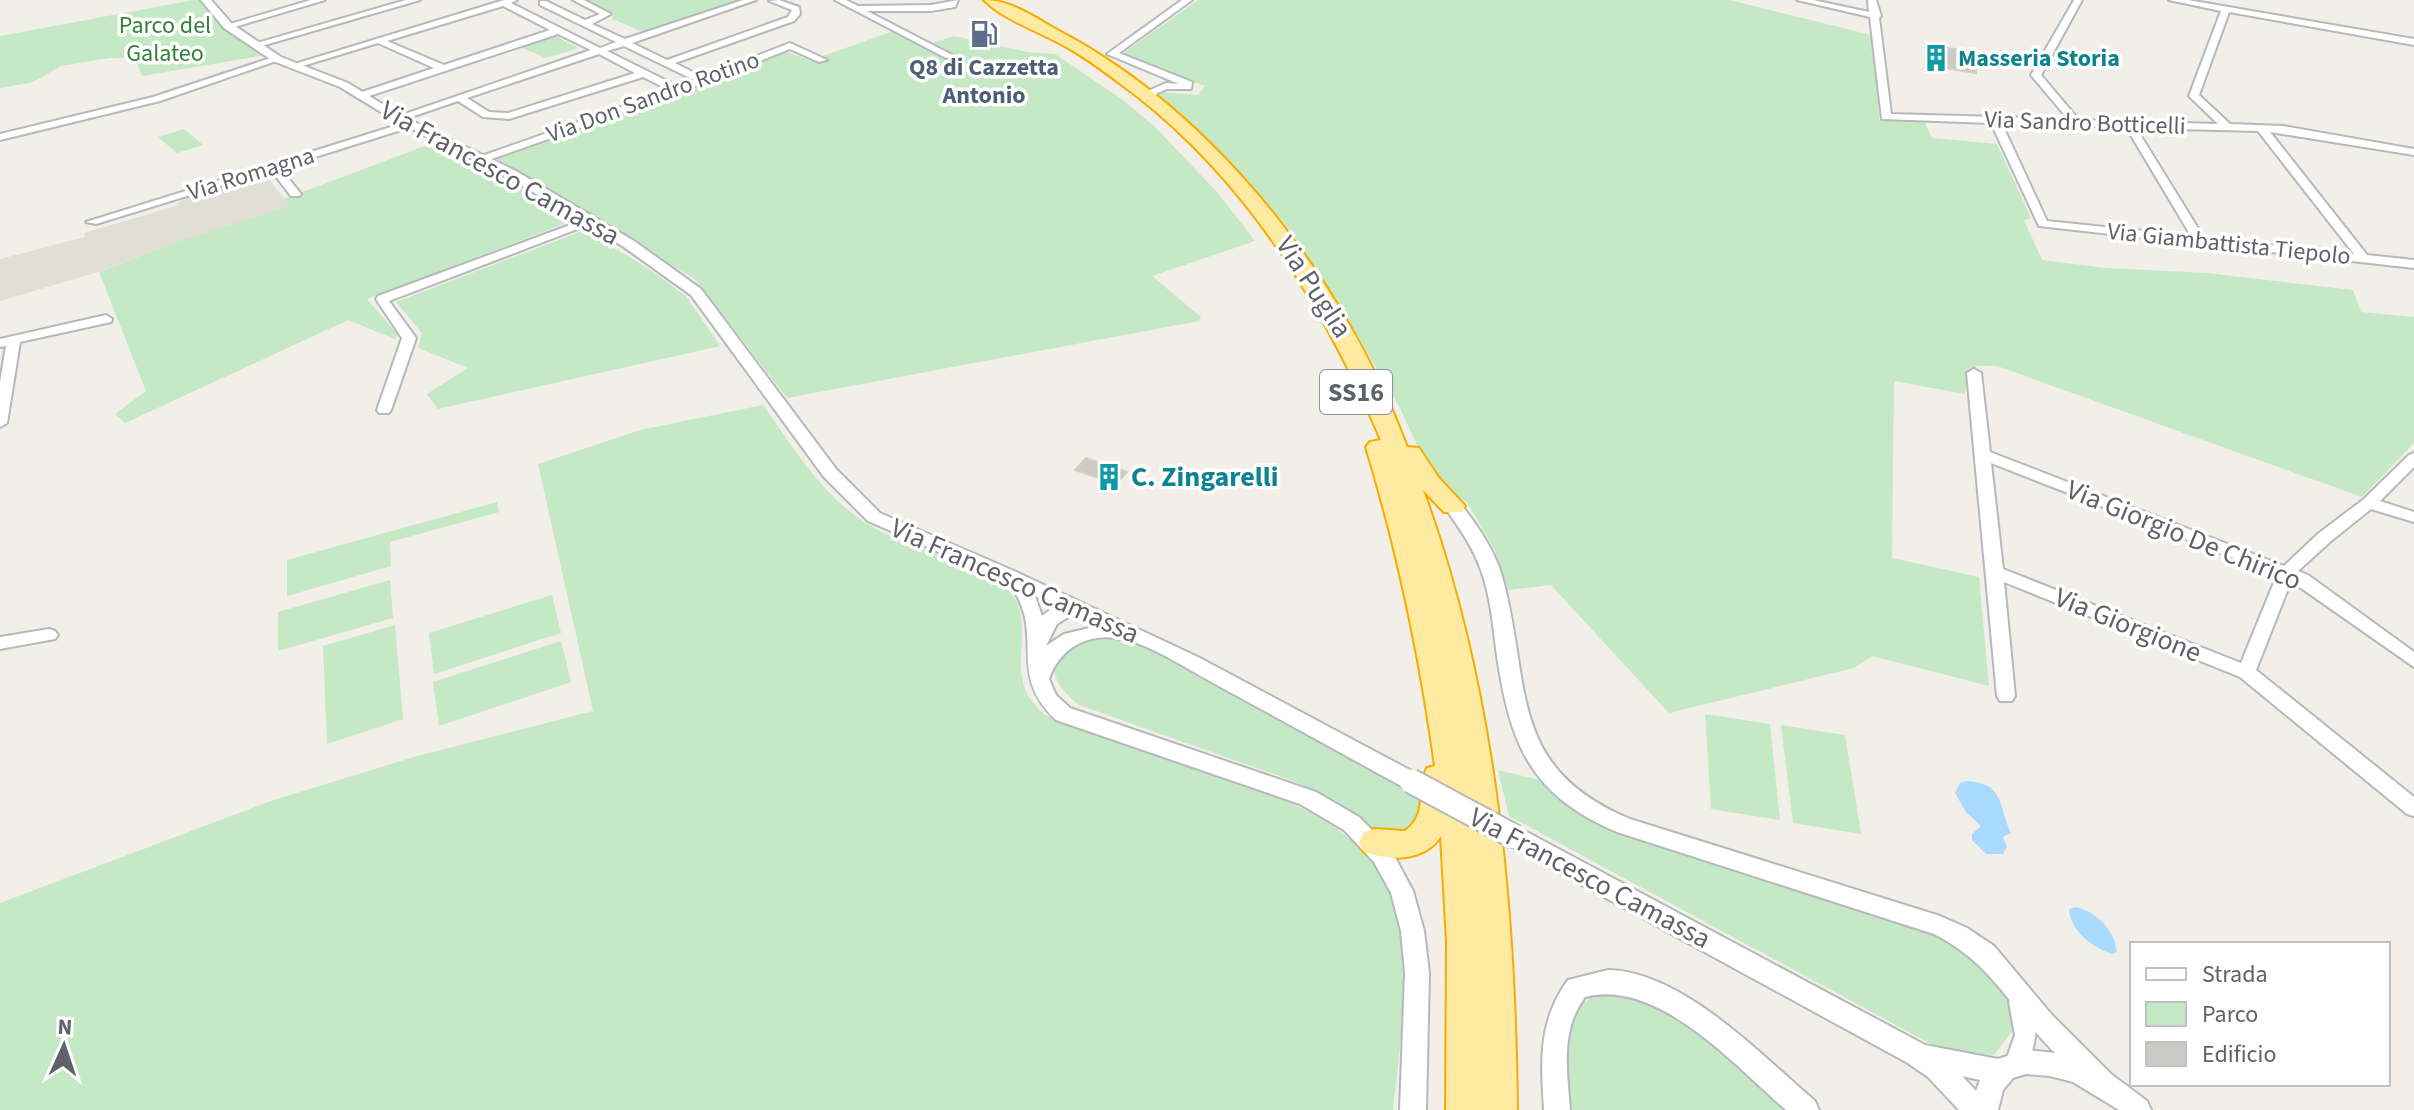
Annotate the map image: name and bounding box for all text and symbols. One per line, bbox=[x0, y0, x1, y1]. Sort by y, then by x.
park label: Parco del Galateo bbox=[119, 8, 211, 71]
fuel station icon: Q8 di Cazzetta Antonio bbox=[969, 19, 999, 49]
place label: Masseria Storia bbox=[1958, 41, 2120, 76]
street label: Via Don Sandro Rotino bbox=[542, 42, 764, 152]
building icon: Masseria Storia bbox=[1921, 43, 1951, 73]
place label: Q8 di Cazzetta Antonio bbox=[909, 50, 1059, 113]
street label: Via Francesco Camassa bbox=[373, 90, 627, 256]
street label: Via Sandro Botticelli bbox=[1984, 102, 2186, 144]
street label: Via Romagna bbox=[183, 138, 319, 210]
street label: Via Giambattista Tiepolo bbox=[2106, 214, 2352, 274]
street label: Via Puglia bbox=[1266, 228, 1362, 346]
road number: SS16 bbox=[1320, 370, 1392, 414]
place label: C. Zingarelli bbox=[1131, 457, 1278, 497]
building icon: C. Zingarelli bbox=[1094, 462, 1124, 492]
street label: Via Giorgio De Chirico bbox=[2060, 470, 2308, 600]
street label: Via Francesco Camassa bbox=[884, 508, 1146, 654]
street label: Via Giorgione bbox=[2049, 577, 2207, 673]
street label: Via Francesco Camassa bbox=[1462, 797, 1718, 959]
legend bbox=[2130, 942, 2390, 1086]
text: Strada bbox=[2202, 957, 2268, 992]
text: Parco bbox=[2202, 997, 2258, 1032]
north arrow bbox=[24, 1006, 104, 1086]
text: N bbox=[57, 1011, 73, 1043]
text: Edificio bbox=[2202, 1037, 2276, 1072]

